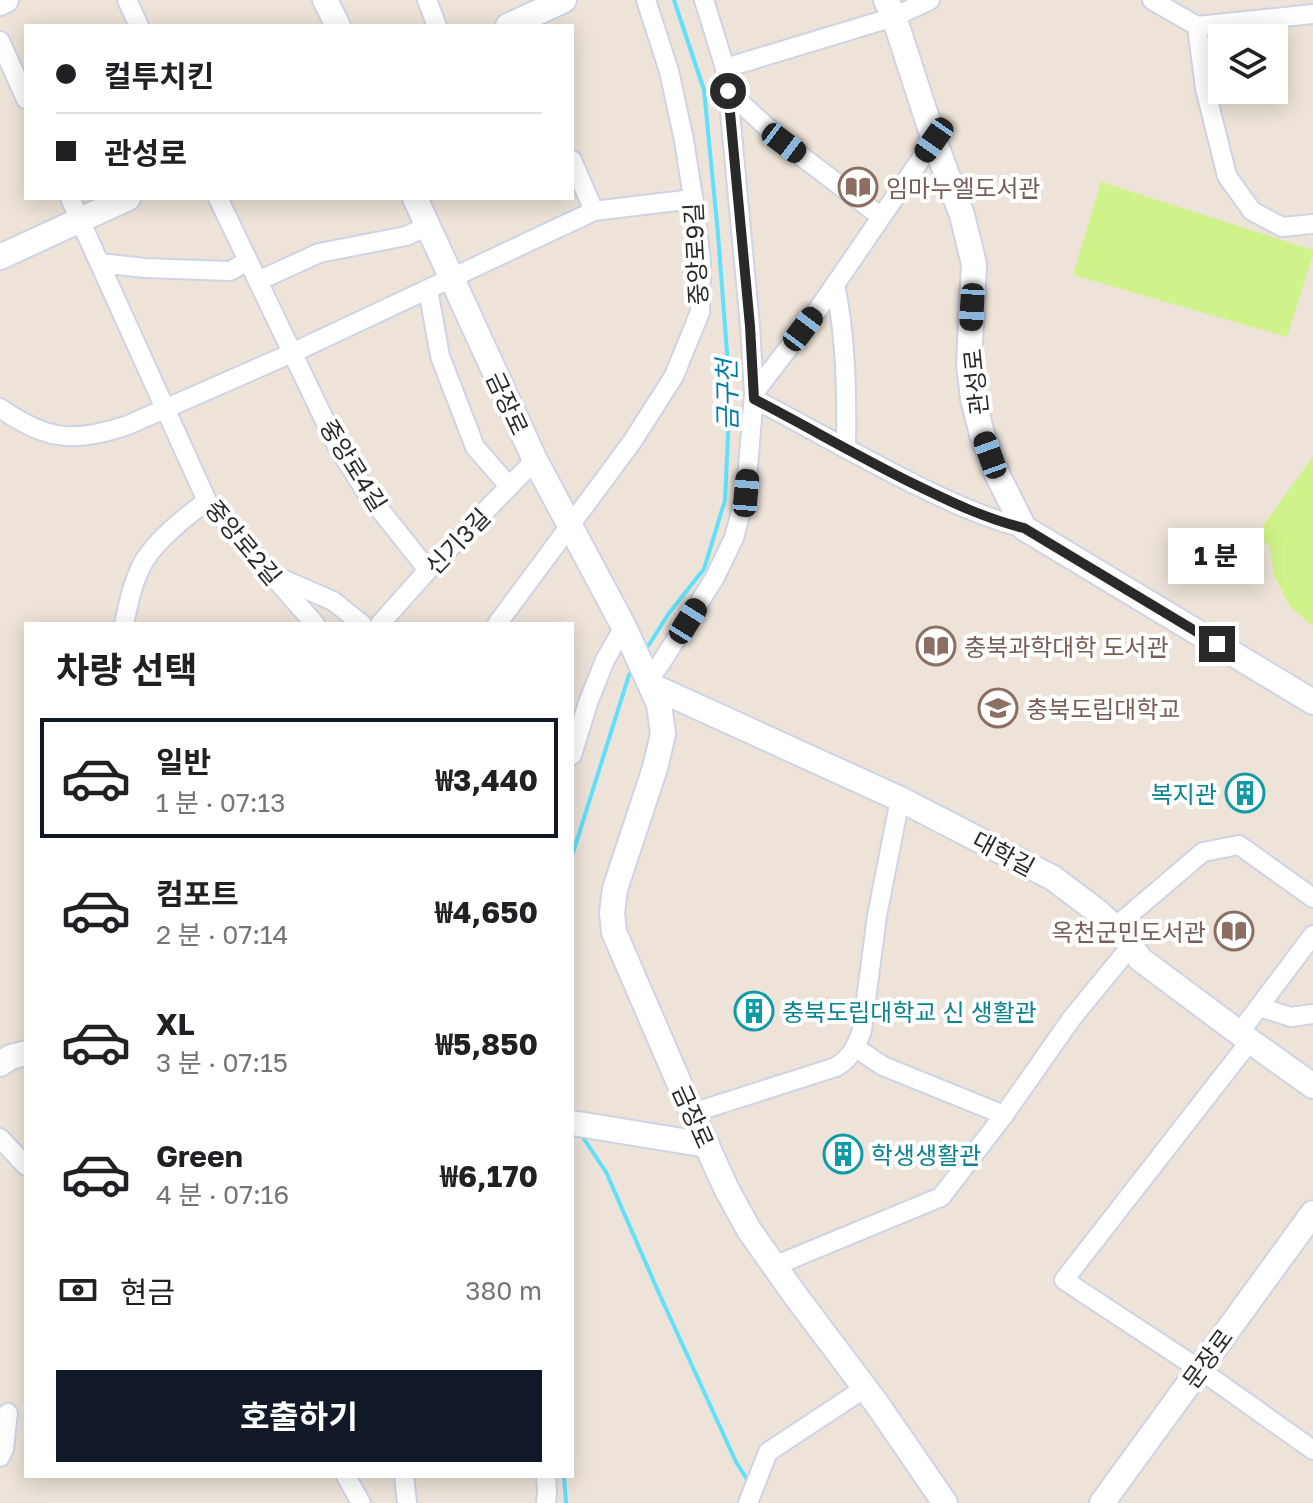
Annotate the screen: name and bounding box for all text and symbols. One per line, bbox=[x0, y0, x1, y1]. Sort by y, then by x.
map controls bbox=[1208, 24, 1288, 104]
button: layers bbox=[1208, 24, 1288, 104]
text: 컬투치킨 bbox=[104, 58, 214, 94]
route start bbox=[710, 73, 746, 109]
car bbox=[910, 113, 958, 167]
car bbox=[758, 119, 810, 167]
text: 관성로 bbox=[104, 135, 187, 171]
library icon: 임마누엘도서관 bbox=[837, 166, 879, 208]
place label: 임마누엘도서관 bbox=[886, 173, 1041, 202]
street label: 중앙로9길 bbox=[678, 202, 712, 306]
car bbox=[959, 282, 985, 332]
car bbox=[779, 303, 827, 355]
street label: 관성로 bbox=[957, 348, 993, 416]
water label: 금구천 bbox=[711, 356, 743, 431]
street label: 금장로 bbox=[481, 367, 535, 439]
street label: 중앙로4길 bbox=[314, 414, 394, 516]
car bbox=[971, 428, 1009, 482]
car bbox=[732, 468, 760, 518]
street label: 중앙로2길 bbox=[200, 494, 288, 590]
street label: 신기3길 bbox=[419, 502, 495, 580]
callout: 1 분 bbox=[1169, 528, 1265, 584]
text: 1 분 bbox=[1194, 540, 1238, 571]
car bbox=[665, 594, 711, 648]
library icon: 충북과학대학 도서관 bbox=[915, 625, 957, 667]
route end bbox=[1199, 626, 1235, 662]
place label: 충북과학대학 도서관 bbox=[964, 632, 1169, 661]
text: 차량 선택 bbox=[56, 648, 197, 691]
school or university icon: 충북도립대학교 bbox=[977, 687, 1019, 729]
place label: 충북도립대학교 bbox=[1026, 694, 1181, 723]
icon: car bbox=[60, 742, 132, 814]
text: 일반 bbox=[156, 744, 211, 780]
text: ₩3,440 bbox=[435, 762, 538, 798]
building icon: 복지관 bbox=[1224, 772, 1266, 814]
place label: 복지관 bbox=[1151, 779, 1217, 808]
text: 1 분 · 07:13 bbox=[156, 787, 285, 818]
street label: 대학길 bbox=[968, 825, 1040, 881]
icon: car bbox=[60, 874, 132, 946]
text: 컴포트 bbox=[156, 876, 239, 912]
text: ₩4,650 bbox=[435, 894, 538, 930]
library icon: 옥천군민도서관 bbox=[1213, 910, 1255, 952]
place label: 옥천군민도서관 bbox=[1051, 917, 1206, 946]
text: 2 분 · 07:14 bbox=[156, 919, 288, 950]
building icon: 충북도립대학교 신 생활관 bbox=[733, 990, 775, 1032]
place label: 충북도립대학교 신 생활관 bbox=[782, 997, 1037, 1026]
icon: car bbox=[60, 1006, 132, 1078]
text: XL bbox=[156, 1006, 195, 1042]
text: ₩5,850 bbox=[435, 1026, 538, 1062]
text: 3 분 · 07:15 bbox=[156, 1047, 288, 1078]
street label: 금장로 bbox=[667, 1080, 721, 1152]
building icon: 학생생활관 bbox=[822, 1133, 864, 1175]
icon: car bbox=[60, 1138, 132, 1210]
text: Green bbox=[156, 1138, 243, 1174]
place label: 학생생활관 bbox=[871, 1140, 981, 1169]
text: ₩6,170 bbox=[440, 1158, 538, 1194]
text: 4 분 · 07:16 bbox=[156, 1179, 289, 1210]
icon: cash bbox=[56, 1268, 100, 1312]
text: 현금 bbox=[120, 1274, 175, 1310]
text: 380 m bbox=[465, 1275, 542, 1306]
street label: 문장로 bbox=[1176, 1323, 1238, 1393]
button: 호출하기 bbox=[56, 1370, 542, 1462]

